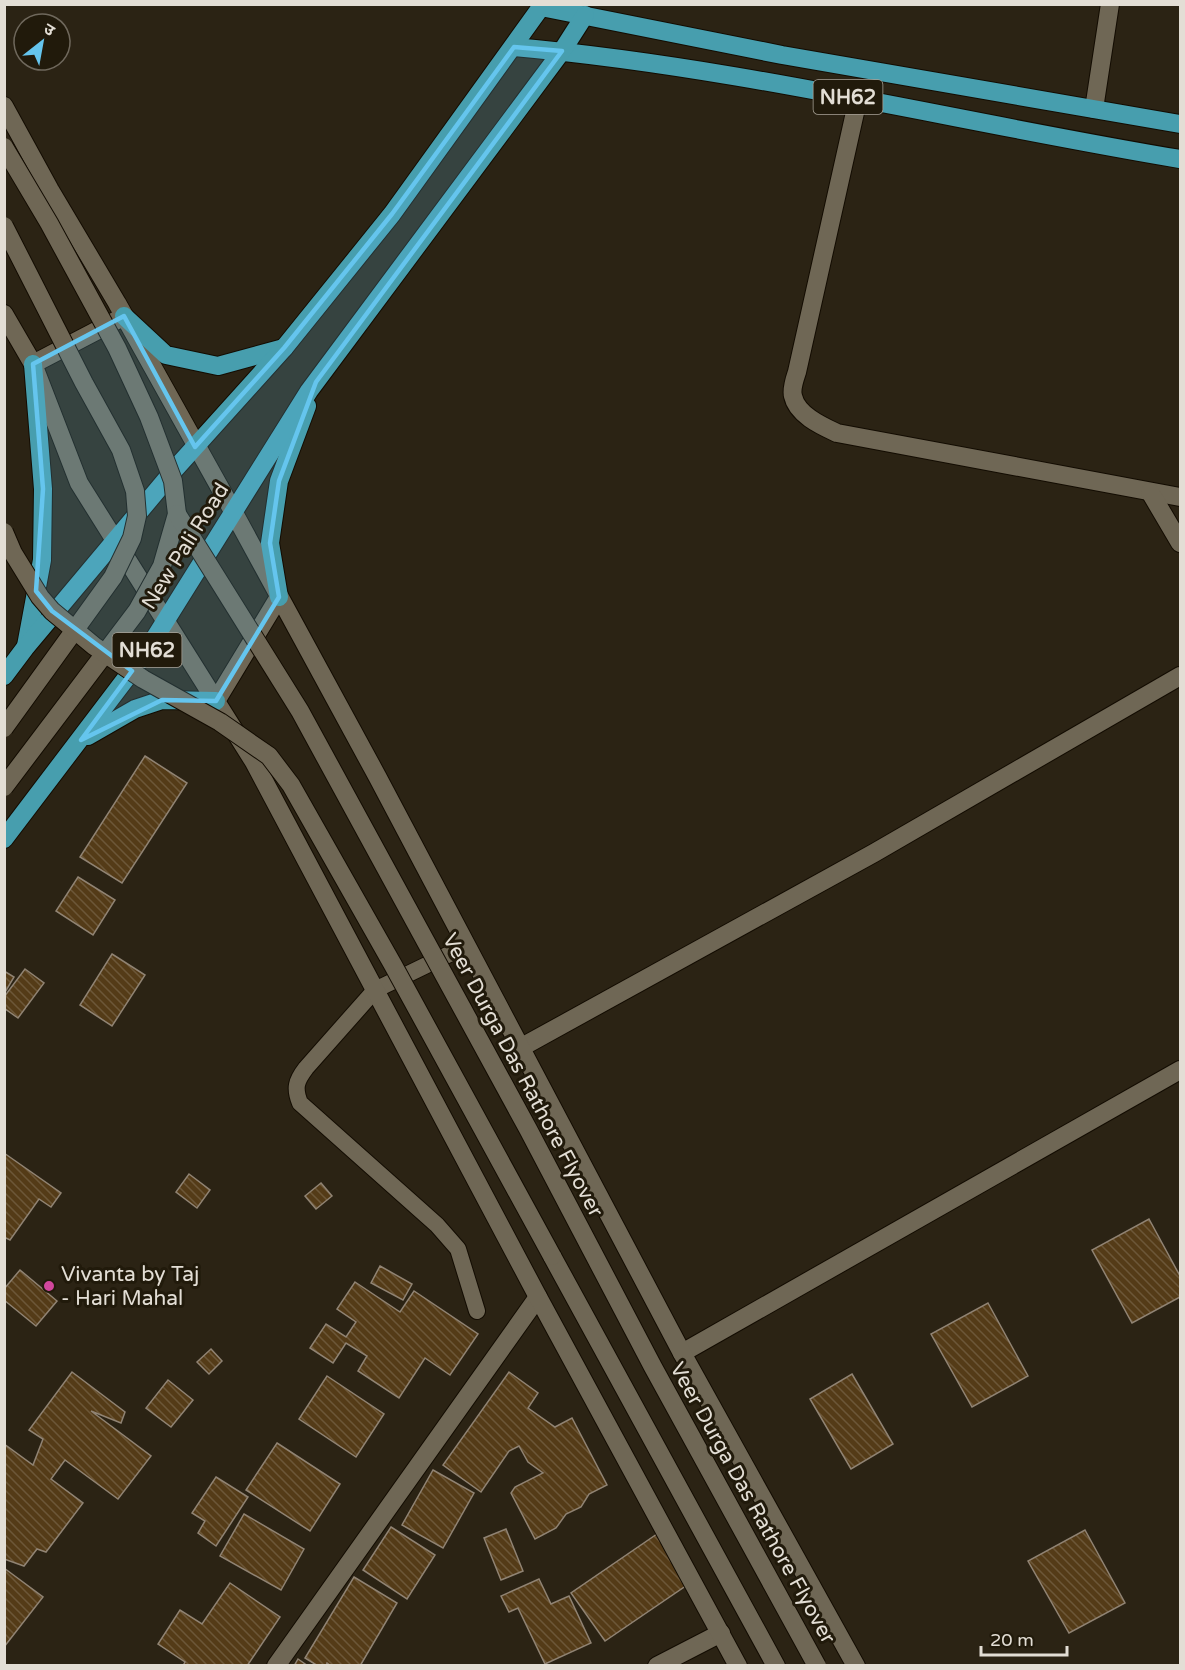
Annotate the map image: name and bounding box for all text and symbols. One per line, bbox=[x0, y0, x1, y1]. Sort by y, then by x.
north arrow bbox=[12, 12, 72, 72]
text: उ bbox=[40, 19, 59, 41]
road number: NH62 bbox=[814, 80, 882, 114]
street label: New Pali Road bbox=[137, 478, 234, 614]
road number: NH62 bbox=[112, 633, 182, 667]
street label: Veer Durga Das Rathore Flyover bbox=[437, 929, 608, 1221]
place label: Vivanta by Taj - Hari Mahal bbox=[61, 1262, 199, 1311]
marker: Vivanta by Taj - Hari Mahal bbox=[42, 1279, 56, 1293]
street label: Veer Durga Das Rathore Flyover bbox=[665, 1358, 841, 1648]
scale bar bbox=[981, 1619, 1066, 1657]
text: 20 m bbox=[990, 1629, 1034, 1651]

